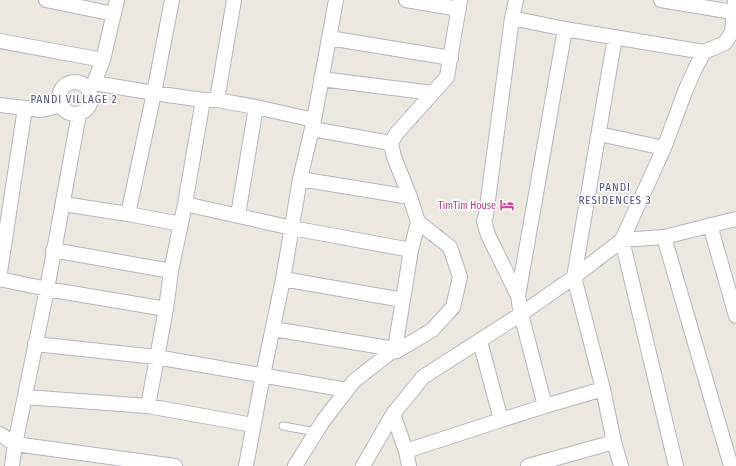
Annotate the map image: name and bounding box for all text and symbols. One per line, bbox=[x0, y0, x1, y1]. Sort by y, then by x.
district label: PANDI VILLAGE 2 bbox=[30, 93, 118, 106]
district label: PANDI RESIDENCES 3 bbox=[578, 181, 652, 207]
hotel icon: TimTim House bbox=[499, 197, 515, 213]
place label: TimTim House bbox=[438, 200, 496, 212]

